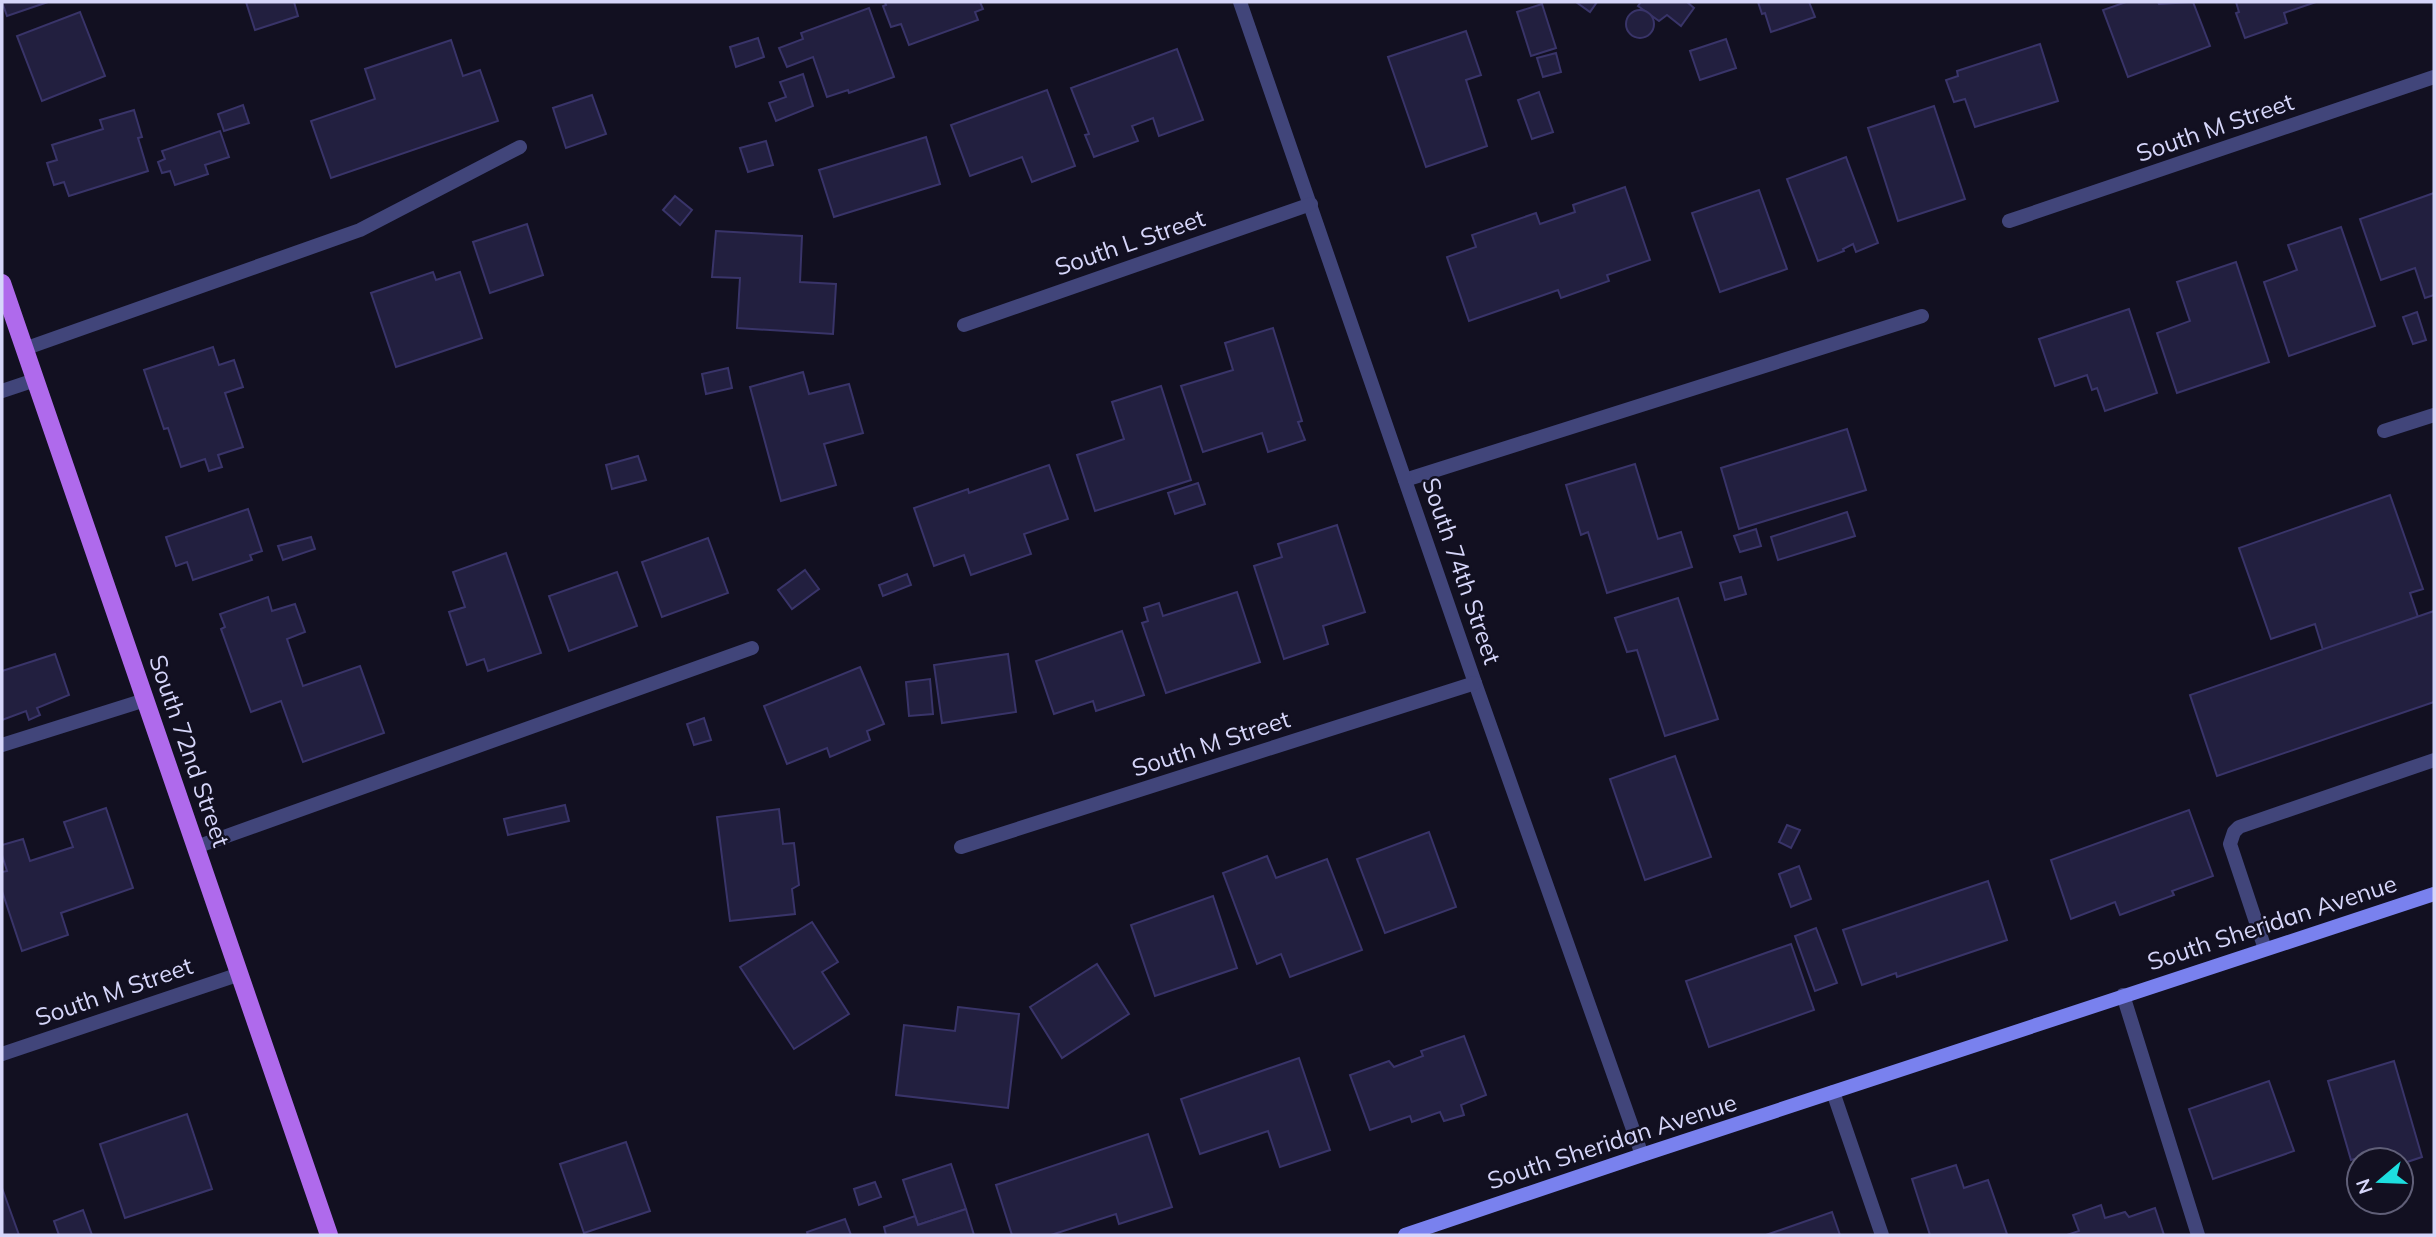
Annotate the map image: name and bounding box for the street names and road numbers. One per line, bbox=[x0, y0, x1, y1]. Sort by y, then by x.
street label: South M Street bbox=[2132, 86, 2297, 168]
street label: South L Street bbox=[1051, 202, 1209, 282]
street label: South 74th Street bbox=[1416, 474, 1508, 668]
street label: South 72nd Street bbox=[143, 651, 237, 851]
street label: South M Street bbox=[1128, 703, 1294, 783]
street label: South Sheridan Avenue bbox=[2143, 868, 2400, 977]
street label: South M Street bbox=[31, 950, 196, 1032]
street label: South Sheridan Avenue bbox=[1483, 1087, 1740, 1196]

